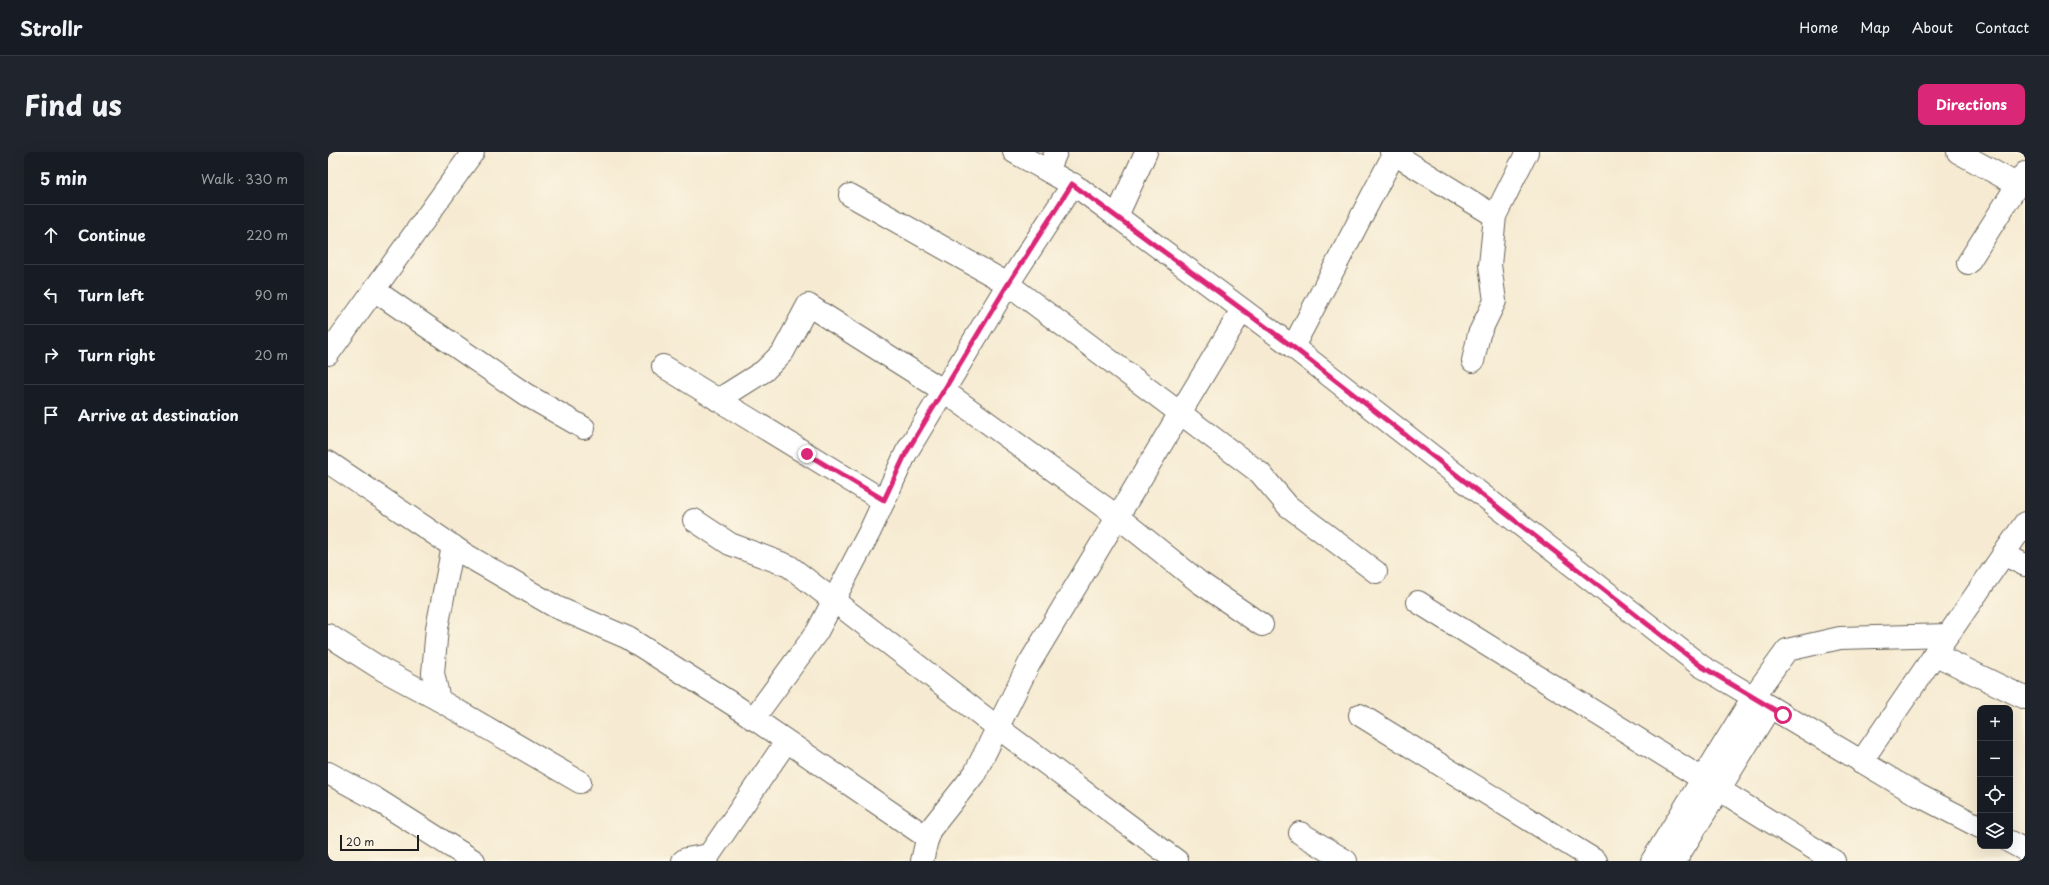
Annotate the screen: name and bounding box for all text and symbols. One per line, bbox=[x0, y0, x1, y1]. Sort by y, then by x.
text: Strollr bbox=[20, 14, 83, 42]
text: Home bbox=[1799, 17, 1838, 38]
text: Map bbox=[1860, 17, 1890, 38]
text: About bbox=[1912, 17, 1953, 38]
text: Contact bbox=[1975, 17, 2029, 38]
text: Find us bbox=[24, 83, 122, 126]
button: Directions bbox=[1918, 84, 2025, 125]
text: 5 min bbox=[40, 165, 87, 191]
text: Walk · 330 m bbox=[201, 169, 288, 188]
text: Continue bbox=[78, 223, 146, 246]
icon: ahead bbox=[40, 224, 62, 246]
text: 220 m bbox=[246, 225, 288, 244]
text: Turn left bbox=[78, 283, 144, 306]
icon: left bbox=[40, 284, 62, 306]
text: 90 m bbox=[255, 285, 288, 304]
text: Turn right bbox=[78, 343, 155, 366]
icon: right bbox=[40, 344, 62, 366]
text: 20 m bbox=[254, 345, 288, 364]
text: Arrive at destination bbox=[78, 403, 239, 426]
icon: arrive bbox=[40, 404, 62, 426]
route end bbox=[798, 445, 816, 463]
map controls bbox=[1977, 705, 2013, 849]
button: + bbox=[1977, 705, 2013, 741]
route start bbox=[1774, 706, 1792, 724]
button: − bbox=[1977, 741, 2013, 777]
button: locate bbox=[1977, 777, 2013, 813]
button: layers bbox=[1977, 813, 2013, 849]
scale bar bbox=[340, 833, 419, 852]
text: 20 m bbox=[346, 833, 374, 850]

